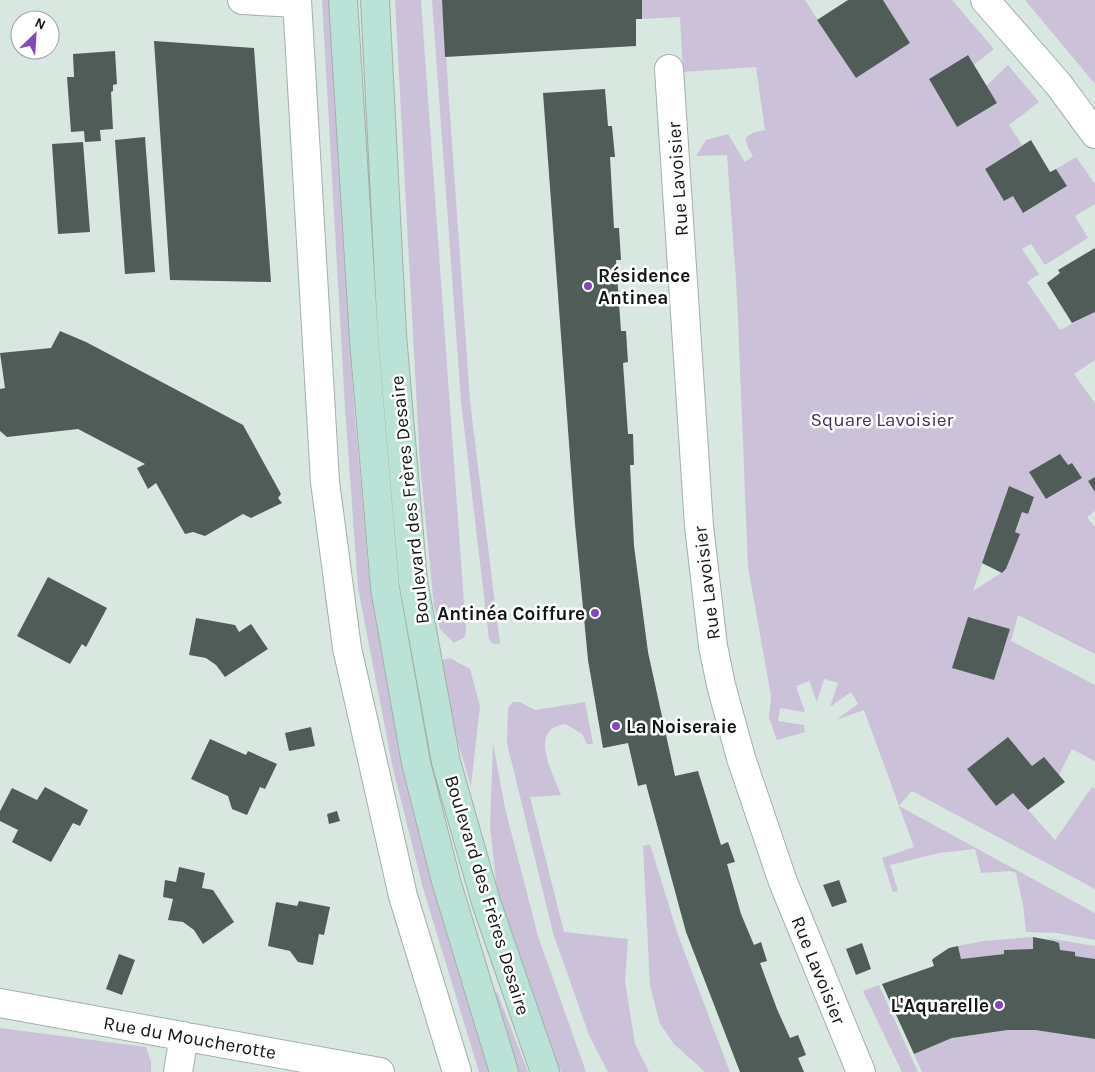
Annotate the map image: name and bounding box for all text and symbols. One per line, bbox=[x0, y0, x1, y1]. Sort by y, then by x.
north arrow bbox=[10, 10, 60, 60]
text: N bbox=[32, 14, 48, 33]
street label: Rue Lavoisier bbox=[663, 121, 693, 237]
place label: Résidence Antinea bbox=[598, 265, 690, 309]
marker: Résidence Antinea bbox=[582, 280, 594, 292]
street label: Boulevard des Frères Desaire bbox=[386, 375, 434, 625]
park label: Square Lavoisier bbox=[811, 409, 954, 431]
street label: Rue Lavoisier bbox=[689, 525, 725, 641]
place label: Antinéa Coiffure bbox=[437, 603, 585, 625]
marker: Antinéa Coiffure bbox=[589, 607, 601, 619]
place label: La Noiseraie bbox=[626, 716, 737, 738]
marker: La Noiseraie bbox=[610, 720, 622, 732]
street label: Boulevard des Frères Desaire bbox=[440, 773, 534, 1018]
street label: Rue Lavoisier bbox=[786, 913, 850, 1028]
place label: L'Aquarelle bbox=[891, 995, 989, 1017]
marker: L'Aquarelle bbox=[993, 999, 1005, 1011]
street label: Rue du Moucherotte bbox=[102, 1012, 278, 1064]

